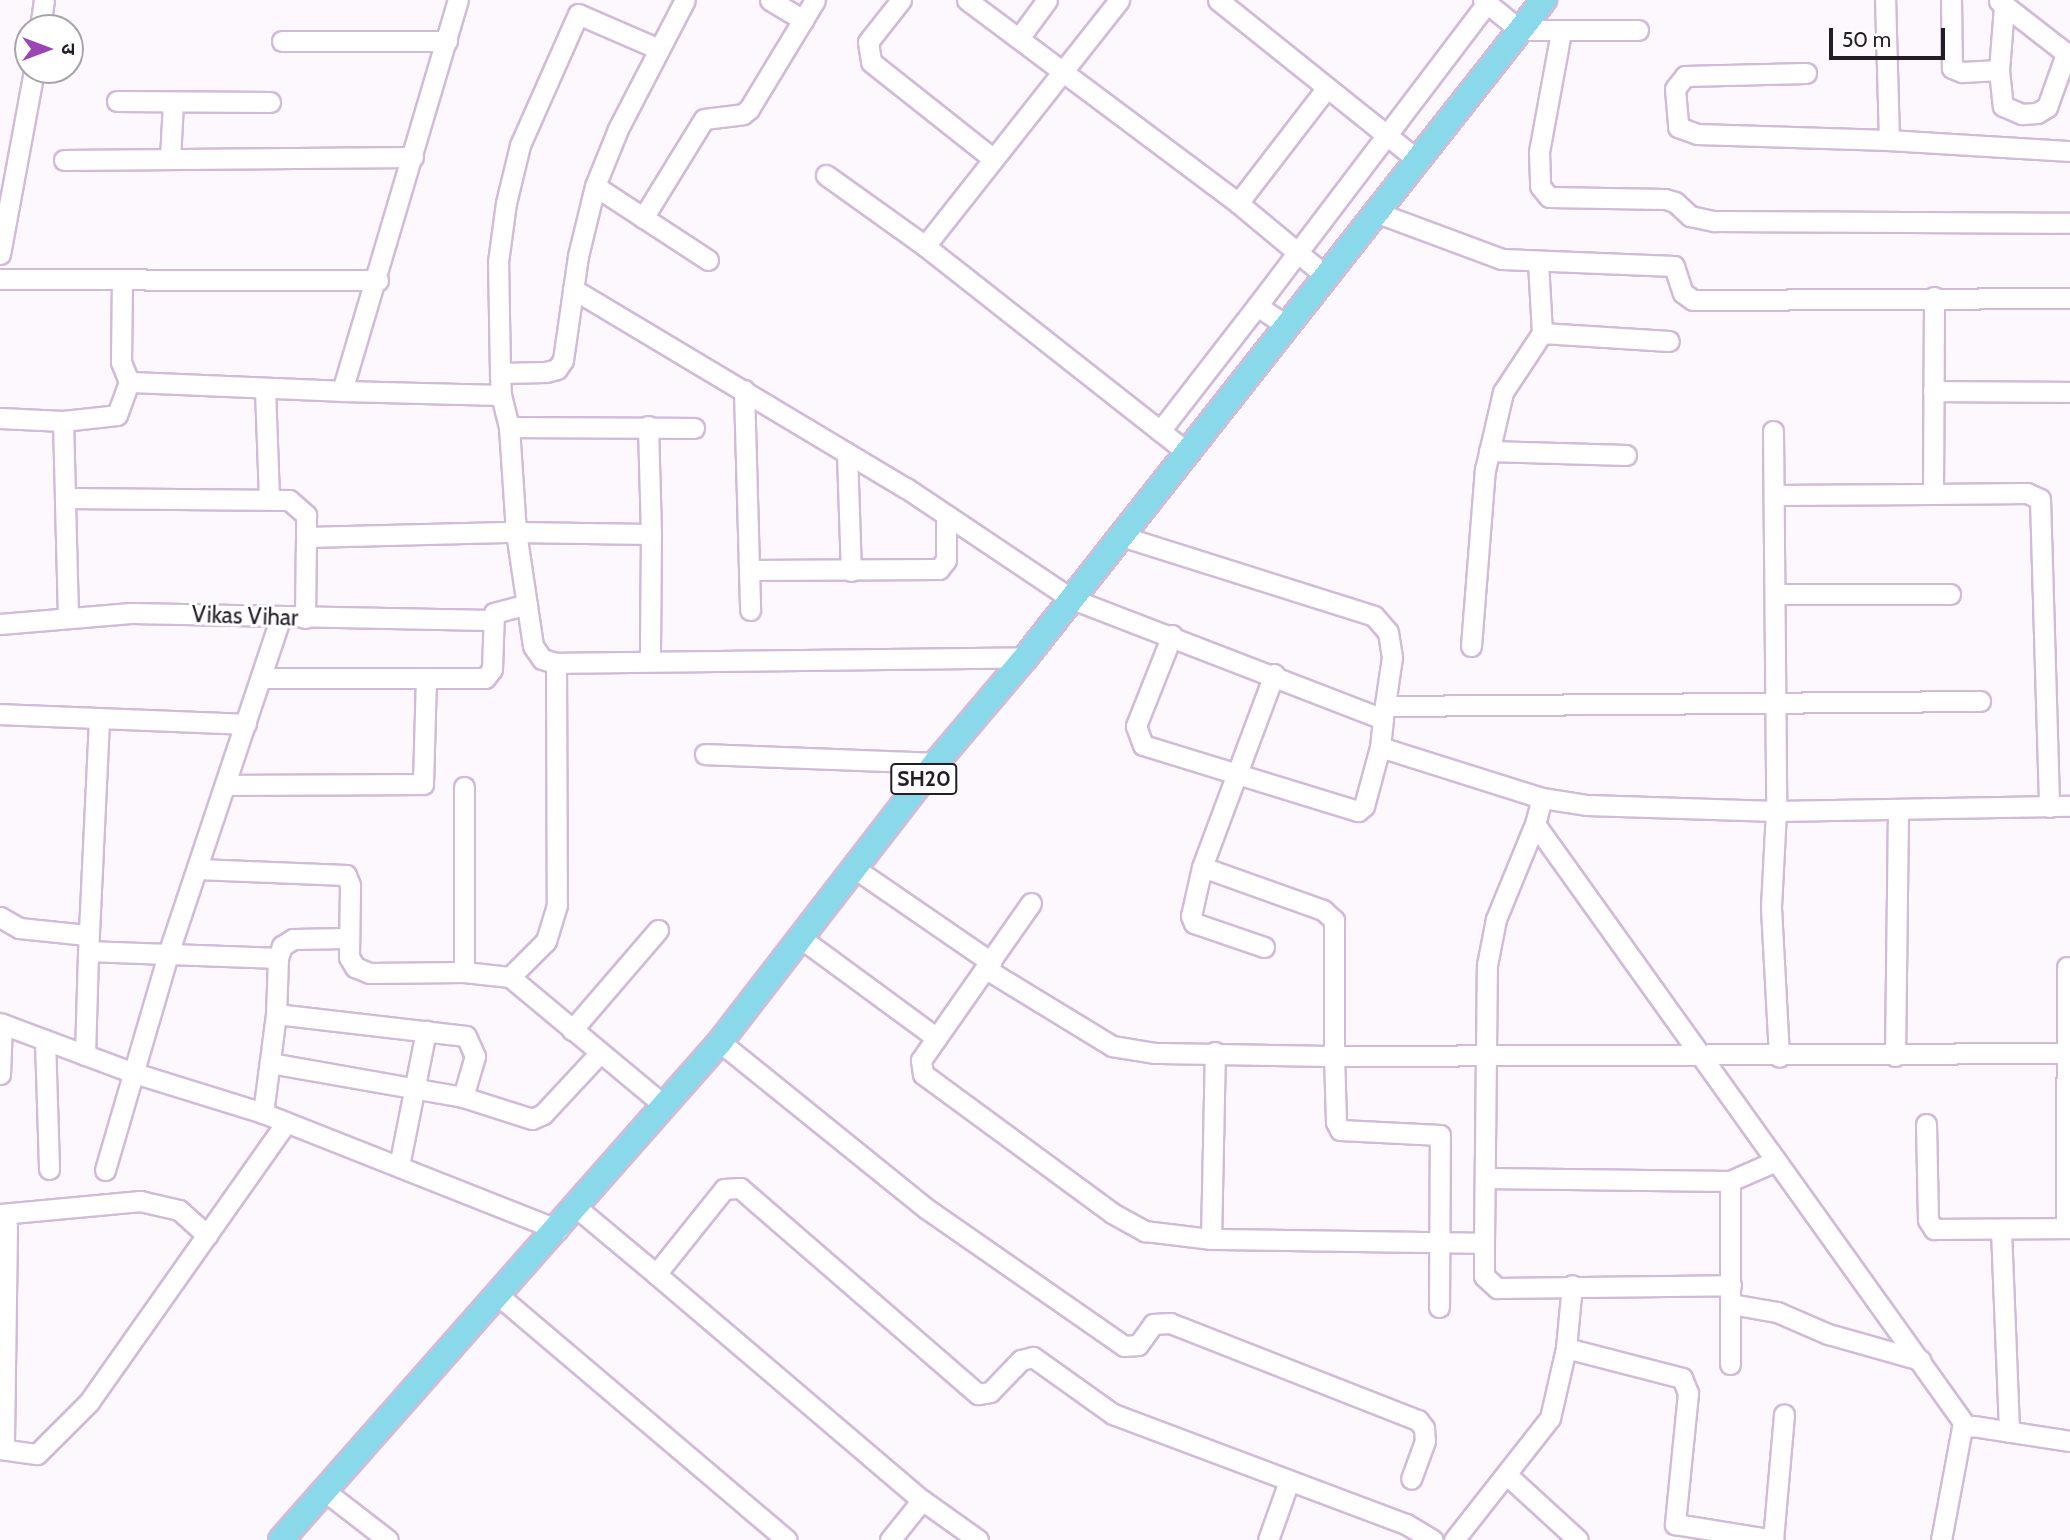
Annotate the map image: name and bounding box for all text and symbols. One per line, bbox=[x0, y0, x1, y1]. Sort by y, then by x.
north arrow bbox=[14, 14, 84, 84]
scale bar bbox=[1832, 14, 1948, 58]
text: 50 m bbox=[1842, 27, 1891, 52]
text: उ bbox=[57, 43, 80, 55]
street label: Vikas Vihar bbox=[191, 600, 299, 632]
road number: SH20 bbox=[889, 762, 959, 796]

